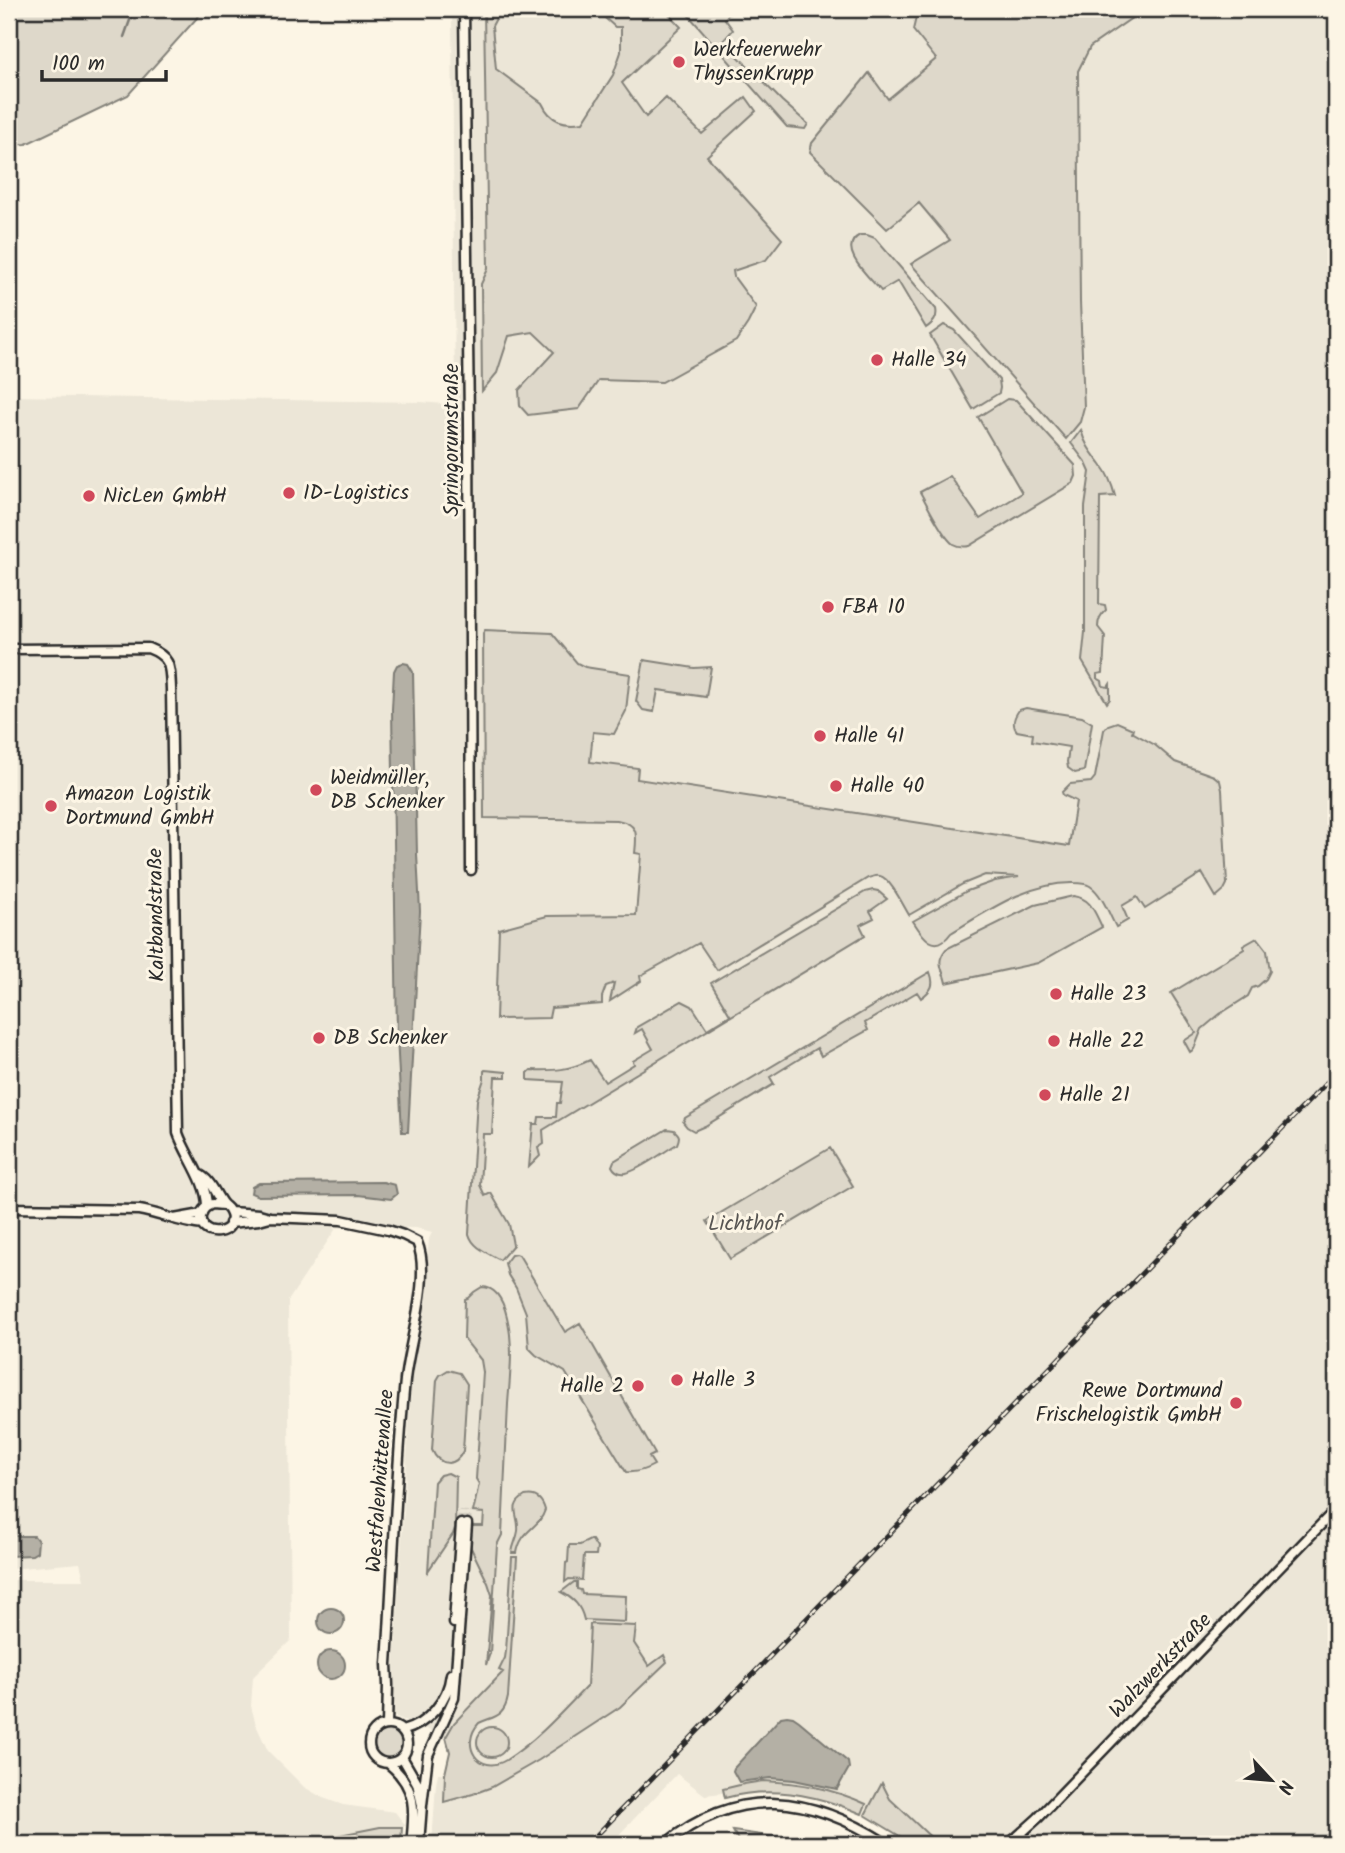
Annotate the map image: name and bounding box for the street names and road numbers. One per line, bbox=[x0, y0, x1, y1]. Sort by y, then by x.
street label: Springorumstraße bbox=[436, 363, 469, 517]
street label: Kaltbandstraße bbox=[139, 847, 175, 982]
street label: Westfalenhüttenallee bbox=[358, 1388, 404, 1574]
street label: Walzwerkstraße bbox=[1102, 1605, 1221, 1727]

